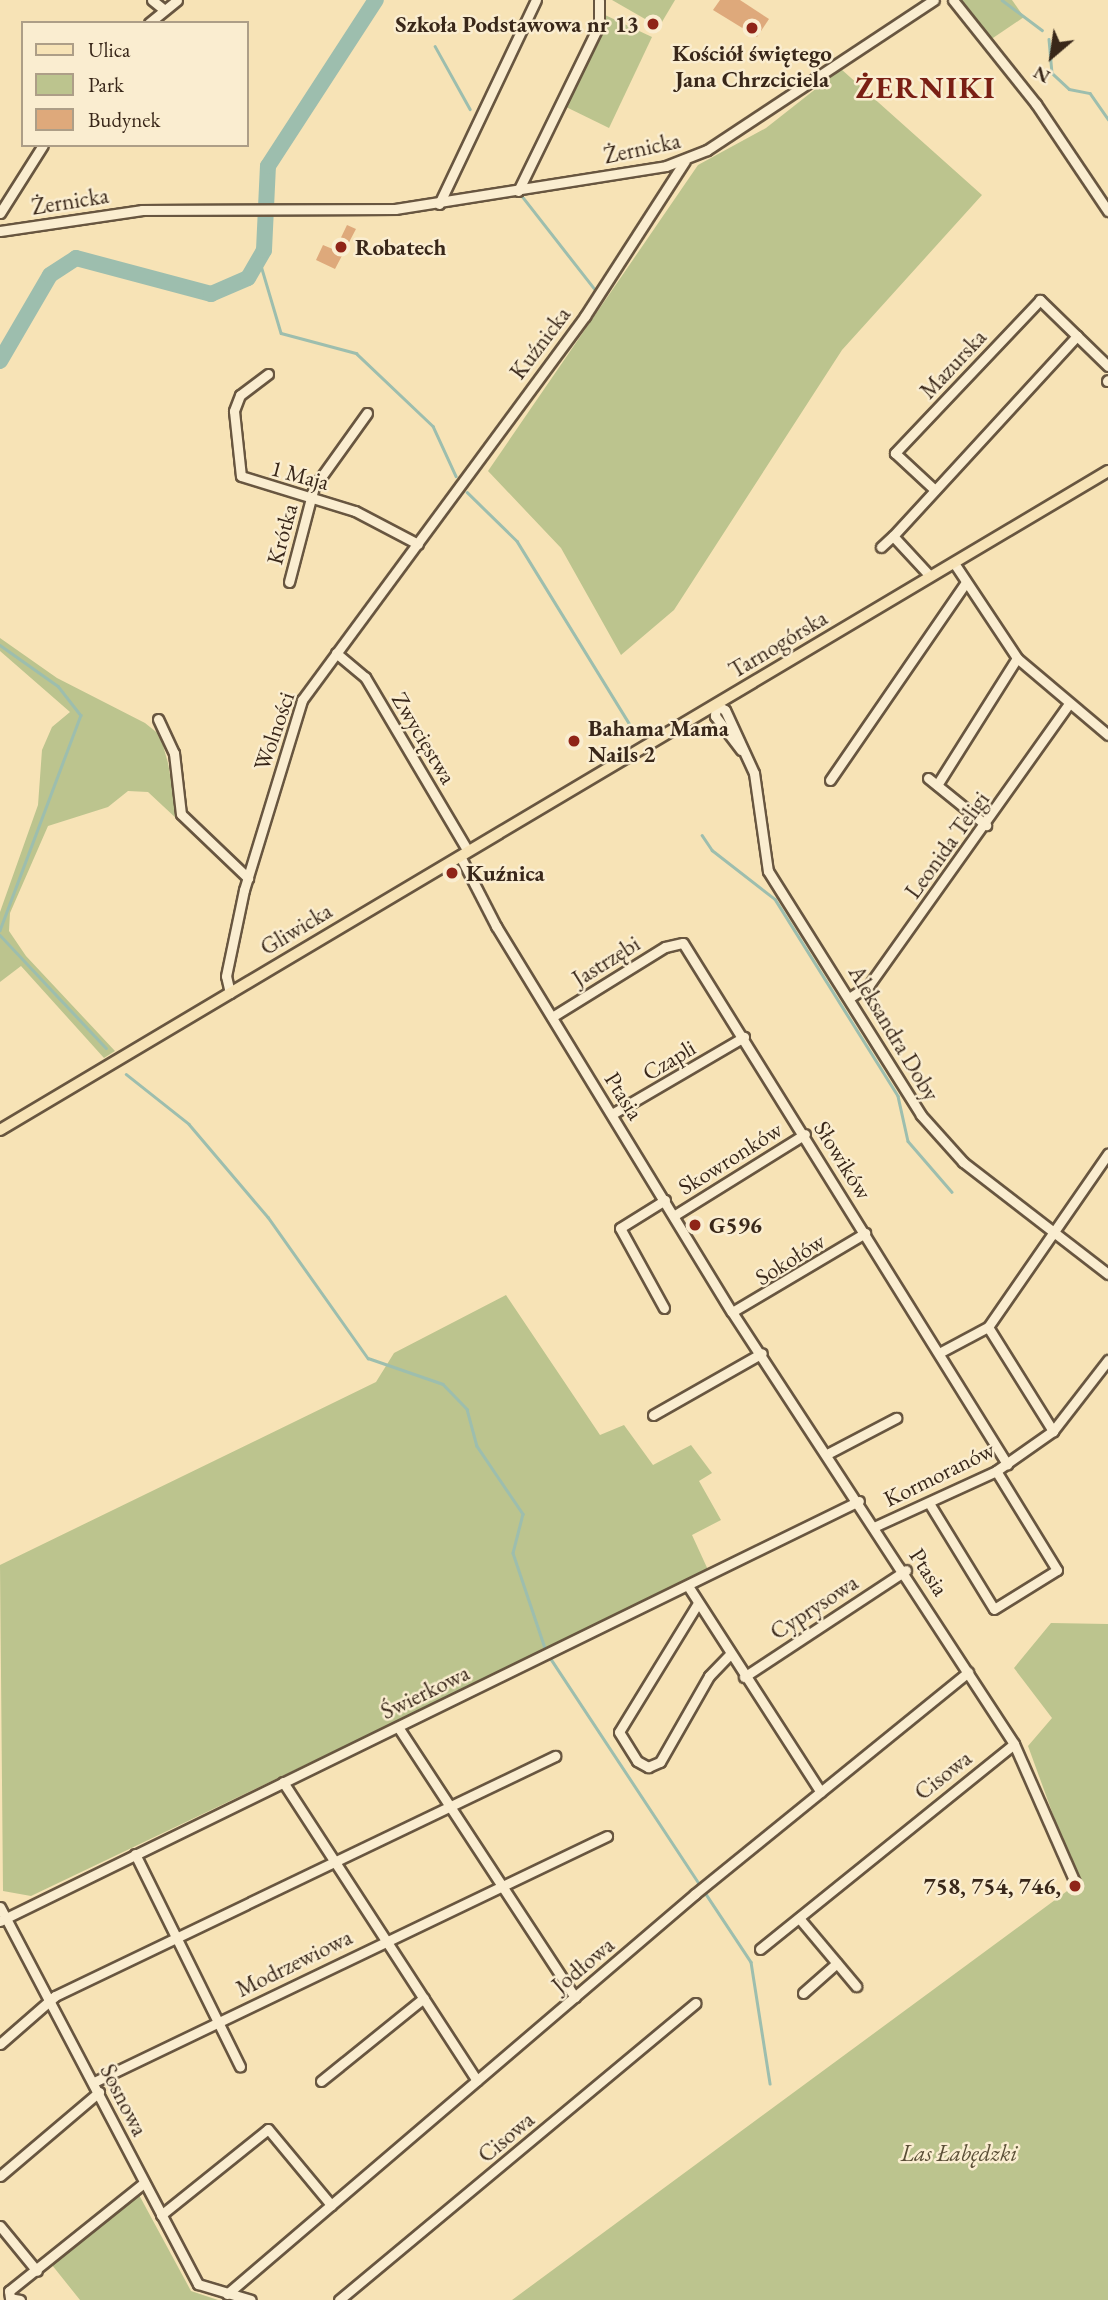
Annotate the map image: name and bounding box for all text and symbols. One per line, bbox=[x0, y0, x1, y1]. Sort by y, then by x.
place label: Szkoła Podstawowa nr 13 bbox=[395, 10, 639, 38]
marker: Szkoła Podstawowa nr 13 bbox=[645, 16, 661, 32]
marker: Kościół świętego Jana Chrzciciela bbox=[744, 20, 760, 36]
legend bbox=[21, 21, 248, 147]
north arrow bbox=[1017, 21, 1087, 91]
text: Ulica bbox=[88, 36, 130, 63]
place label: Kościół świętego Jana Chrzciciela bbox=[672, 39, 832, 93]
text: N bbox=[1029, 60, 1054, 89]
district label: ŻERNIKI bbox=[856, 70, 996, 106]
text: Park bbox=[88, 71, 124, 98]
text: Budynek bbox=[88, 106, 160, 133]
street label: Żernicka bbox=[601, 126, 683, 170]
street label: Żernicka bbox=[30, 181, 110, 221]
place label: Robatech bbox=[355, 233, 446, 261]
marker: Robatech bbox=[333, 239, 349, 255]
street label: Kuźnicka bbox=[504, 301, 576, 385]
street label: Mazurska bbox=[914, 324, 992, 404]
street label: 1 Maja bbox=[268, 454, 332, 496]
street label: Krótka bbox=[261, 501, 303, 567]
street label: Tarnogórska bbox=[724, 604, 832, 684]
street label: Zwycięstwa bbox=[386, 687, 462, 789]
street label: Wolności bbox=[248, 688, 300, 774]
place label: Bahama Mama Nails 2 bbox=[588, 714, 729, 768]
marker: Bahama Mama Nails 2 bbox=[566, 733, 582, 749]
street label: Leonida Teligi bbox=[899, 786, 995, 904]
place label: Kuźnica bbox=[466, 859, 545, 887]
marker: Kuźnica bbox=[444, 865, 460, 881]
street label: Gliwicka bbox=[255, 897, 337, 961]
street label: Jastrzębi bbox=[567, 930, 645, 992]
street label: Aleksandra Doby bbox=[843, 960, 945, 1106]
street label: Czapli bbox=[637, 1034, 701, 1086]
street label: Ptasia bbox=[599, 1067, 649, 1125]
street label: Skowronków bbox=[673, 1115, 787, 1201]
street label: Słowików bbox=[808, 1116, 878, 1204]
place label: G596 bbox=[709, 1211, 762, 1239]
marker: G596 bbox=[687, 1217, 703, 1233]
street label: Sokołów bbox=[750, 1227, 830, 1291]
street label: Kormoranów bbox=[879, 1435, 999, 1513]
street label: Ptasia bbox=[903, 1543, 955, 1601]
street label: Cyprysowa bbox=[765, 1568, 863, 1646]
street label: Świerkowa bbox=[376, 1659, 474, 1725]
street label: Cisowa bbox=[909, 1744, 977, 1806]
place label: 758, 754, 746, bbox=[924, 1872, 1061, 1900]
marker: 758, 754, 746, bbox=[1067, 1878, 1083, 1894]
street label: Modrzewiowa bbox=[231, 1923, 357, 2003]
street label: Jodłowa bbox=[546, 1931, 620, 1999]
street label: Sosnowa bbox=[94, 2059, 154, 2141]
street label: Cisowa bbox=[472, 2106, 540, 2168]
park label: Las Łabędzki bbox=[901, 2139, 1017, 2167]

